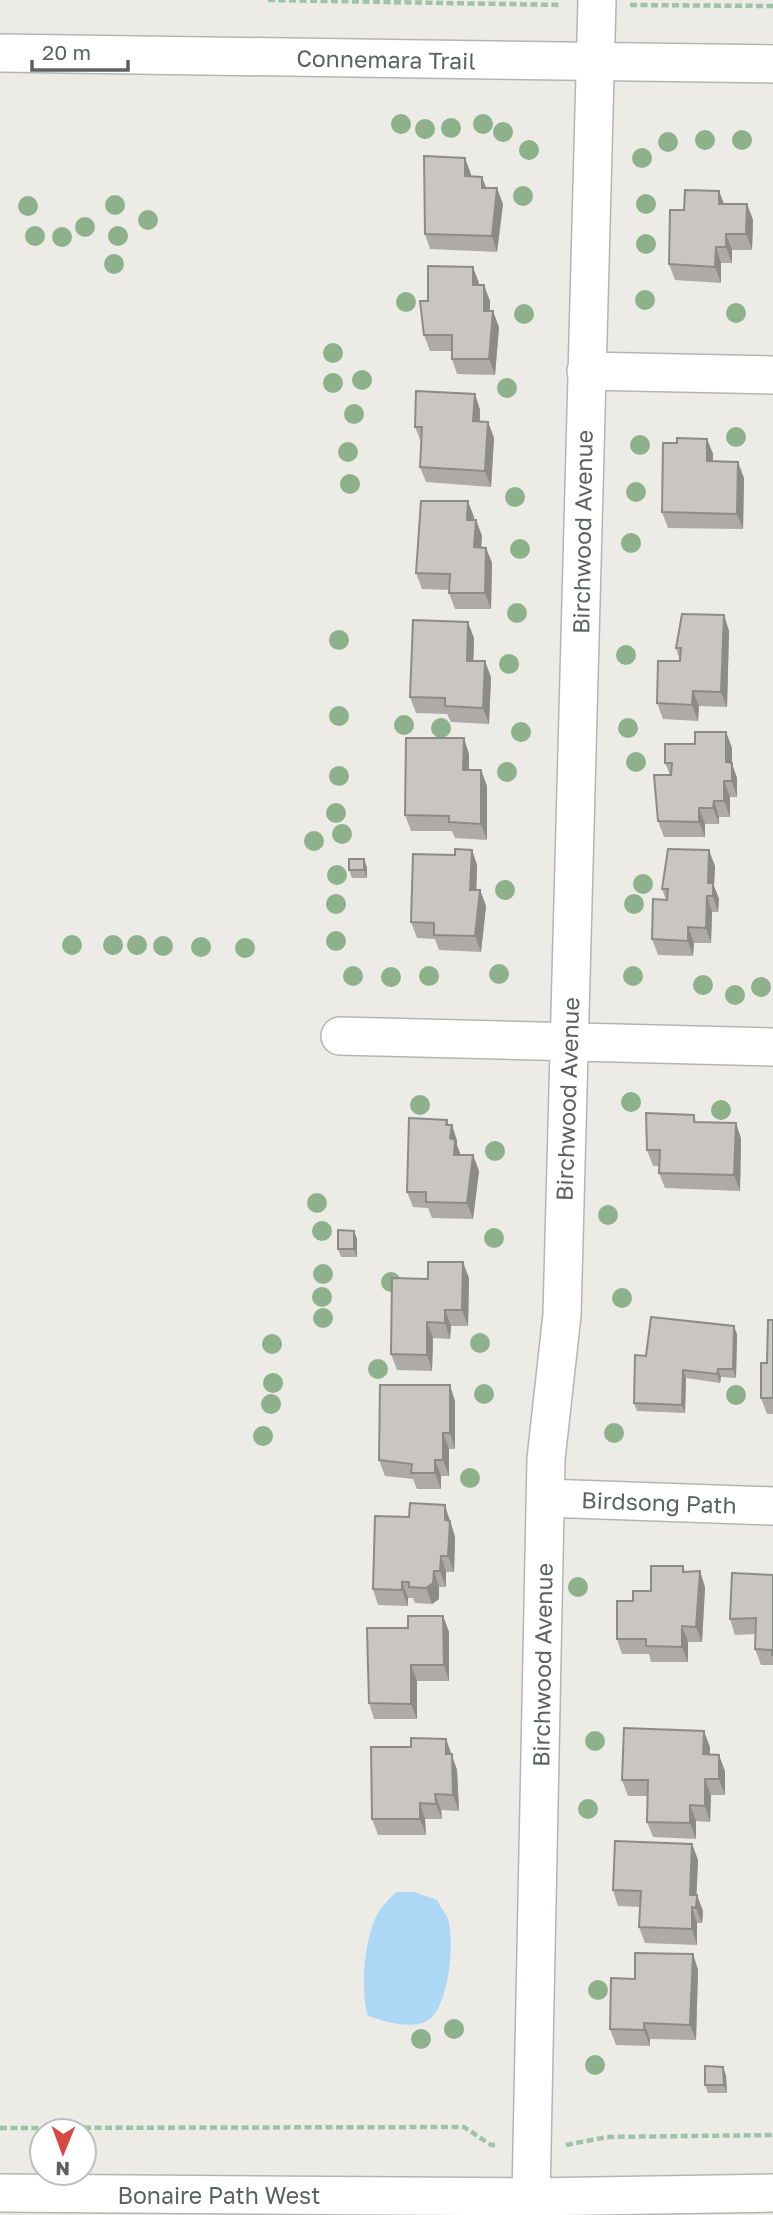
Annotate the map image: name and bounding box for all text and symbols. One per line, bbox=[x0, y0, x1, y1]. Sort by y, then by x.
scale bar bbox=[32, 28, 128, 72]
text: 20 m bbox=[42, 39, 91, 65]
street label: Connemara Trail bbox=[296, 43, 476, 75]
street label: Birchwood Avenue bbox=[566, 430, 598, 634]
street label: Birchwood Avenue bbox=[549, 997, 585, 1201]
street label: Birdsong Path bbox=[581, 1485, 737, 1519]
street label: Birchwood Avenue bbox=[526, 1563, 558, 1767]
north arrow bbox=[28, 2117, 98, 2187]
text: N bbox=[55, 2158, 70, 2181]
street label: Bonaire Path West bbox=[118, 2181, 320, 2209]

